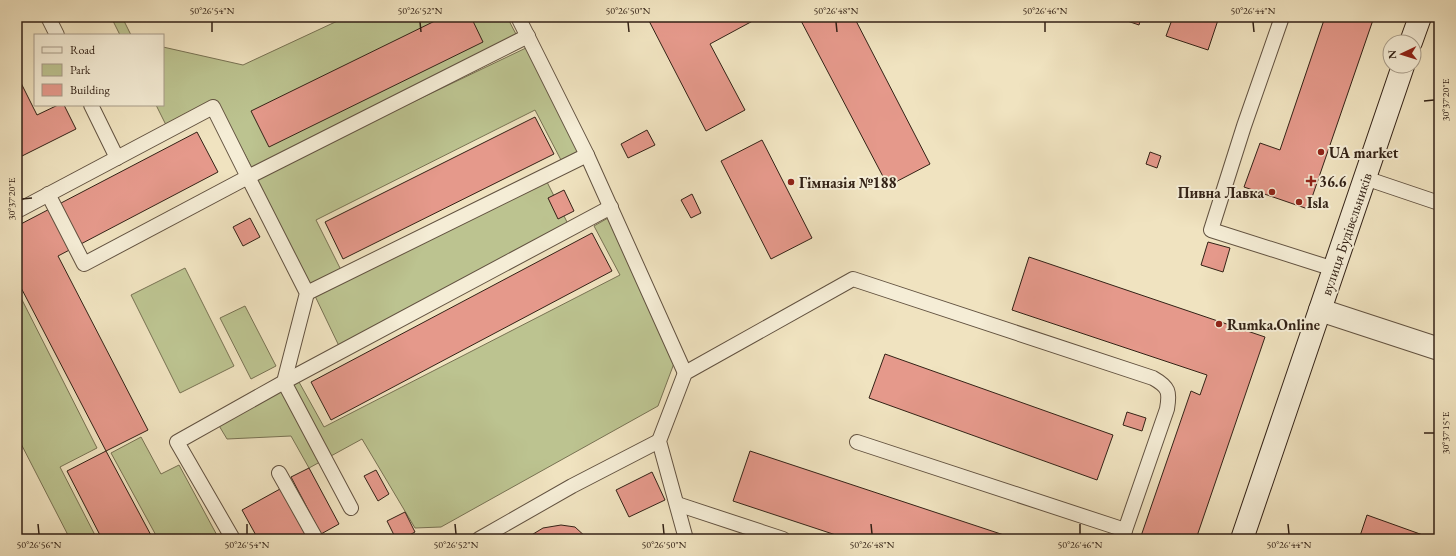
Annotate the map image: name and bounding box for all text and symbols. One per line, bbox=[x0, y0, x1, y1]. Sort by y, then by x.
text: 50°26'54"N bbox=[190, 4, 235, 17]
text: 50°26'52"N bbox=[398, 4, 443, 17]
text: 50°26'50"N bbox=[606, 4, 651, 17]
text: 50°26'48"N bbox=[814, 4, 859, 17]
text: 50°26'46"N bbox=[1023, 4, 1068, 17]
text: 50°26'44"N bbox=[1231, 4, 1276, 17]
legend bbox=[34, 34, 164, 106]
north arrow bbox=[1382, 34, 1422, 74]
text: Road bbox=[70, 42, 96, 58]
text: N bbox=[1385, 50, 1399, 60]
text: Park bbox=[70, 62, 91, 78]
text: 30°37'20"E bbox=[1439, 78, 1452, 121]
text: Building bbox=[70, 82, 111, 98]
place label: UA market bbox=[1329, 143, 1399, 162]
marker: UA market bbox=[1316, 147, 1326, 157]
street label: вулиця Будівельників bbox=[1316, 170, 1376, 298]
place label: 36.6 bbox=[1319, 172, 1347, 191]
place label: Гімназія №188 bbox=[799, 173, 896, 192]
marker: 36.6 bbox=[1306, 176, 1316, 186]
text: 30°37'20"E bbox=[5, 177, 18, 220]
marker: Гімназія №188 bbox=[786, 177, 796, 187]
place label: Пивна Лавка bbox=[1178, 183, 1264, 202]
marker: Пивна Лавка bbox=[1267, 187, 1277, 197]
place label: Isla bbox=[1307, 193, 1329, 212]
marker: Isla bbox=[1294, 197, 1304, 207]
place label: Rumka.Online bbox=[1227, 315, 1320, 334]
marker: Rumka.Online bbox=[1214, 319, 1224, 329]
text: 30°37'15"E bbox=[1439, 411, 1452, 454]
text: 50°26'56"N bbox=[17, 538, 62, 551]
text: 50°26'54"N bbox=[225, 538, 270, 551]
text: 50°26'52"N bbox=[434, 538, 479, 551]
text: 50°26'50"N bbox=[642, 538, 687, 551]
text: 50°26'48"N bbox=[850, 538, 895, 551]
text: 50°26'46"N bbox=[1058, 538, 1103, 551]
text: 50°26'44"N bbox=[1267, 538, 1312, 551]

